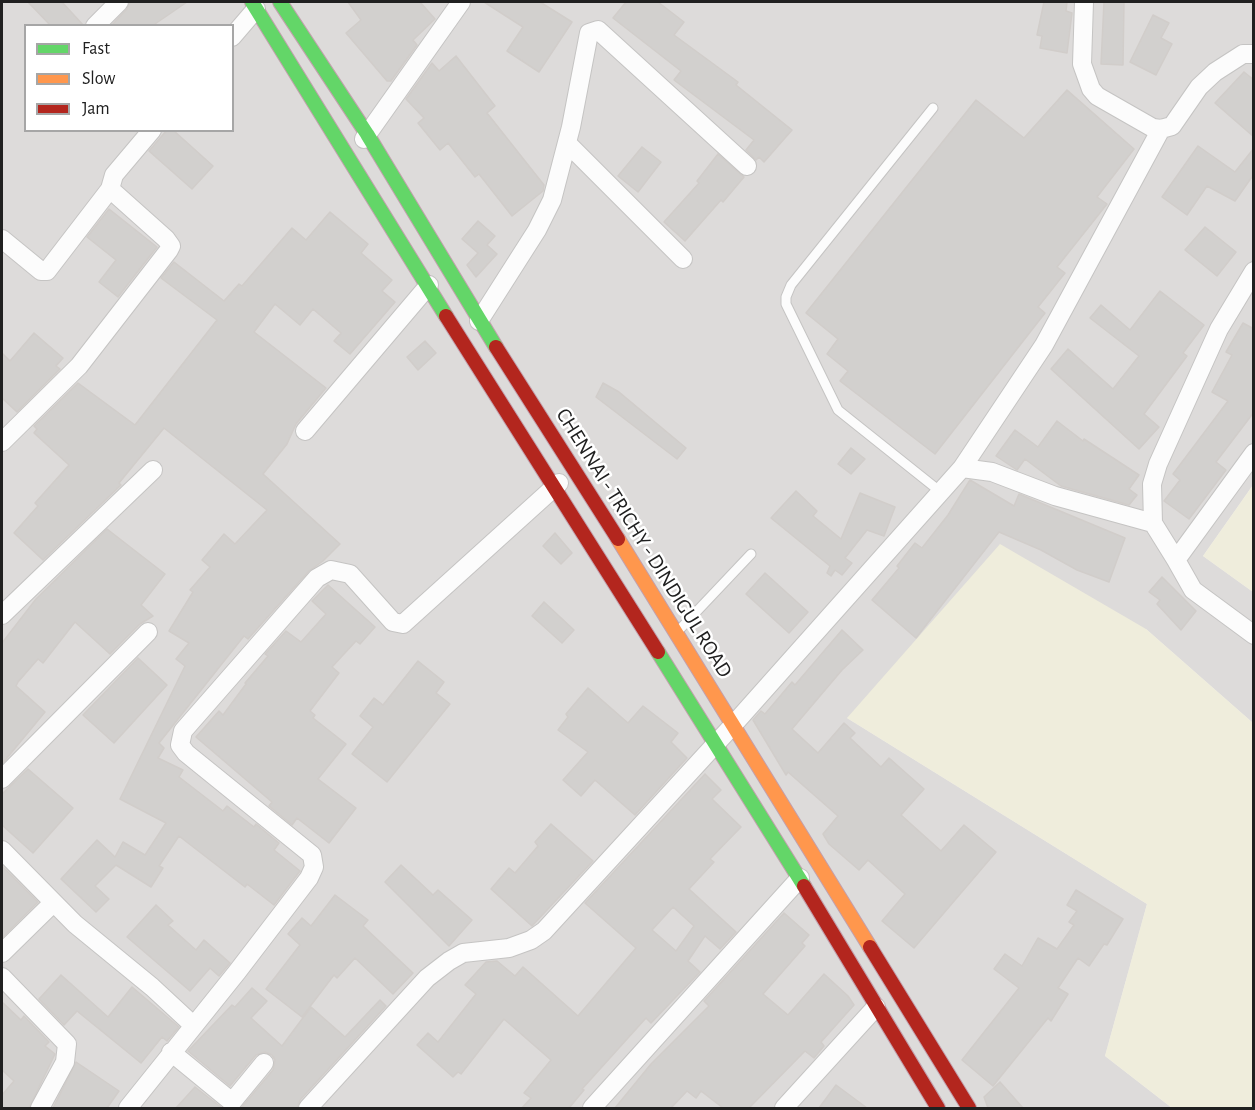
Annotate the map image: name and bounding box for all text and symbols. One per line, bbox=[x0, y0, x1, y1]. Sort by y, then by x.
legend bbox=[24, 24, 234, 132]
text: Fast bbox=[82, 40, 110, 58]
text: Slow bbox=[82, 70, 115, 88]
text: Jam bbox=[82, 100, 110, 118]
street label: CHENNAI - TRICHY - DINDIGUL ROAD bbox=[550, 404, 738, 682]

